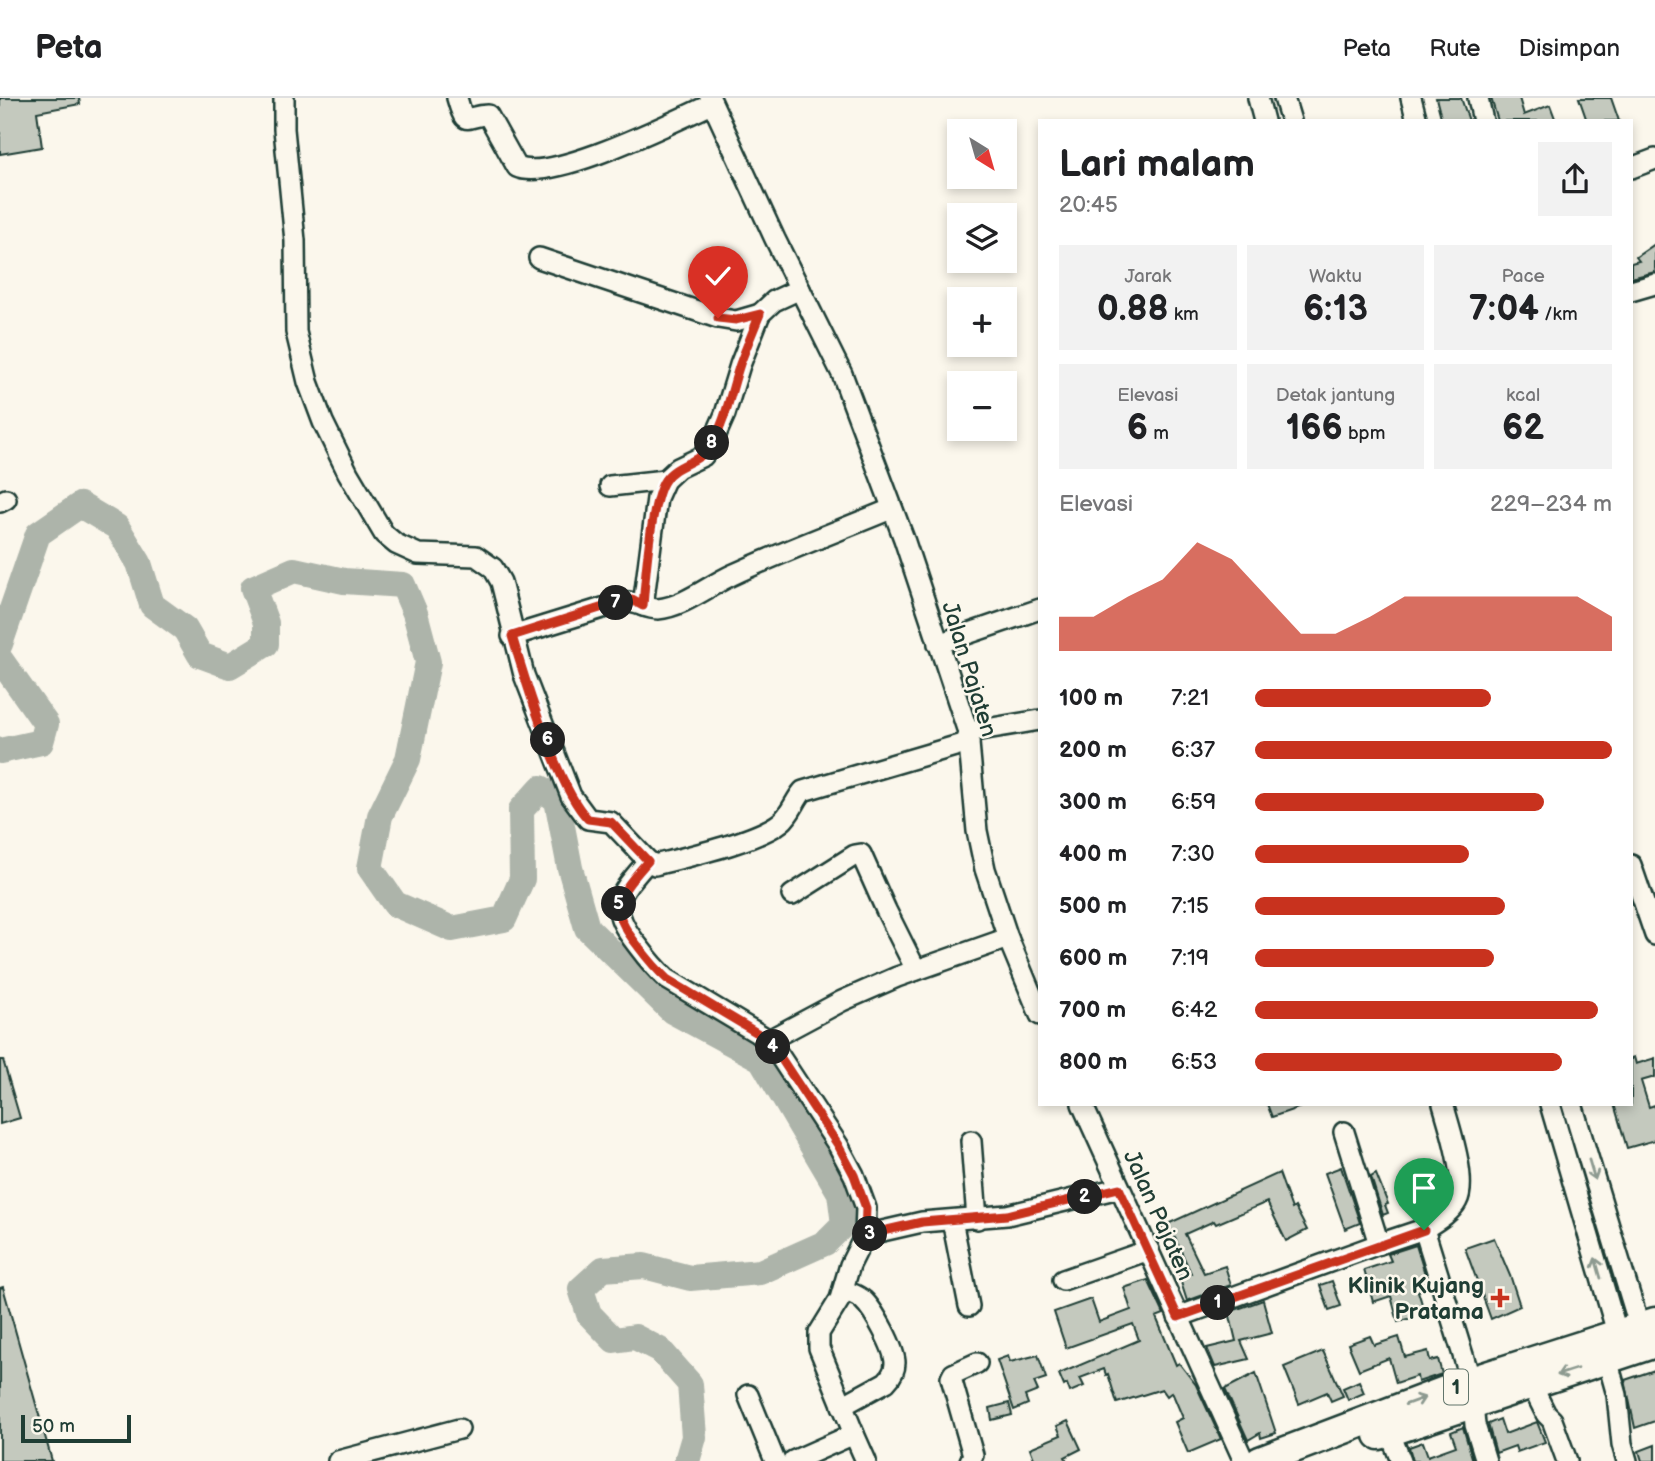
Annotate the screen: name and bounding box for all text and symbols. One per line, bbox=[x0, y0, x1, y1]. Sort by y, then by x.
text: Peta bbox=[35, 28, 103, 68]
text: Peta bbox=[1343, 34, 1391, 63]
text: Rute bbox=[1429, 34, 1481, 63]
text: Disimpan bbox=[1519, 34, 1620, 63]
north arrow bbox=[947, 119, 1017, 189]
map controls bbox=[947, 119, 1017, 441]
text: Lari malam bbox=[1059, 142, 1255, 187]
button: share bbox=[1538, 142, 1612, 216]
text: 20:45 bbox=[1059, 191, 1118, 219]
button: layers bbox=[947, 203, 1017, 273]
pin bbox=[688, 246, 748, 318]
icon: check bbox=[699, 257, 737, 295]
text: Jarak bbox=[1124, 265, 1171, 288]
text: Waktu bbox=[1309, 265, 1362, 288]
text: Pace bbox=[1502, 265, 1545, 288]
button: + bbox=[947, 287, 1017, 357]
text: 0.88 bbox=[1097, 288, 1169, 331]
text: 6:13 bbox=[1303, 288, 1368, 331]
text: 7:04 bbox=[1469, 288, 1539, 331]
text: km bbox=[1169, 303, 1199, 326]
text: /km bbox=[1539, 303, 1578, 326]
button: − bbox=[947, 371, 1017, 441]
text: Elevasi bbox=[1117, 384, 1178, 407]
text: Detak jantung bbox=[1276, 384, 1395, 407]
text: kcal bbox=[1506, 384, 1540, 407]
text: 6 bbox=[1127, 407, 1148, 450]
text: 166 bbox=[1286, 407, 1343, 450]
text: 62 bbox=[1502, 407, 1544, 450]
text: m bbox=[1148, 422, 1169, 445]
text: bpm bbox=[1343, 422, 1385, 445]
pin: 8 bbox=[694, 426, 730, 460]
text: 8 bbox=[706, 431, 717, 454]
text: Elevasi bbox=[1059, 490, 1133, 518]
text: 229–234 m bbox=[1490, 490, 1612, 518]
pin: 7 bbox=[598, 586, 634, 620]
text: 7 bbox=[610, 591, 621, 614]
street label: Jalan Pajaten bbox=[935, 598, 1003, 740]
text: 100 m bbox=[1059, 684, 1123, 712]
text: 7:21 bbox=[1171, 684, 1209, 712]
pin: 6 bbox=[530, 722, 566, 758]
text: 6 bbox=[542, 728, 553, 751]
text: 200 m bbox=[1059, 736, 1127, 764]
text: 6:37 bbox=[1171, 736, 1215, 764]
text: 300 m bbox=[1059, 788, 1127, 816]
text: 6:59 bbox=[1171, 788, 1216, 816]
text: 400 m bbox=[1059, 840, 1127, 868]
text: 7:30 bbox=[1171, 840, 1215, 868]
pin: 5 bbox=[602, 886, 636, 922]
text: 5 bbox=[613, 892, 624, 915]
text: 500 m bbox=[1059, 892, 1127, 920]
text: 7:15 bbox=[1171, 892, 1209, 920]
text: 600 m bbox=[1059, 944, 1127, 972]
text: 7:19 bbox=[1171, 944, 1209, 972]
text: 700 m bbox=[1059, 996, 1126, 1024]
text: 6:42 bbox=[1171, 996, 1217, 1024]
pin: 4 bbox=[756, 1030, 790, 1065]
text: 4 bbox=[767, 1035, 778, 1058]
text: 800 m bbox=[1059, 1048, 1127, 1076]
text: 6:53 bbox=[1171, 1048, 1217, 1076]
street label: Jalan Pajaten bbox=[1117, 1146, 1199, 1285]
pin bbox=[1394, 1158, 1454, 1230]
one-way arrow bbox=[1586, 1158, 1599, 1180]
icon: arrive bbox=[1405, 1169, 1443, 1207]
pin: 2 bbox=[1068, 1180, 1102, 1214]
text: 2 bbox=[1079, 1185, 1090, 1208]
pin: 3 bbox=[852, 1216, 888, 1252]
text: 3 bbox=[864, 1222, 875, 1245]
one-way arrow bbox=[1591, 1257, 1604, 1279]
place label: Klinik Kujang Pratama bbox=[1348, 1272, 1484, 1326]
pin: 1 bbox=[1200, 1286, 1236, 1320]
marker: Klinik Kujang Pratama bbox=[1490, 1288, 1510, 1308]
text: 1 bbox=[1214, 1291, 1222, 1314]
one-way arrow bbox=[1556, 1367, 1578, 1380]
road number: 1 bbox=[1444, 1370, 1468, 1404]
one-way arrow bbox=[1404, 1394, 1426, 1407]
scale bar bbox=[21, 1412, 131, 1444]
text: 50 m bbox=[32, 1415, 75, 1438]

